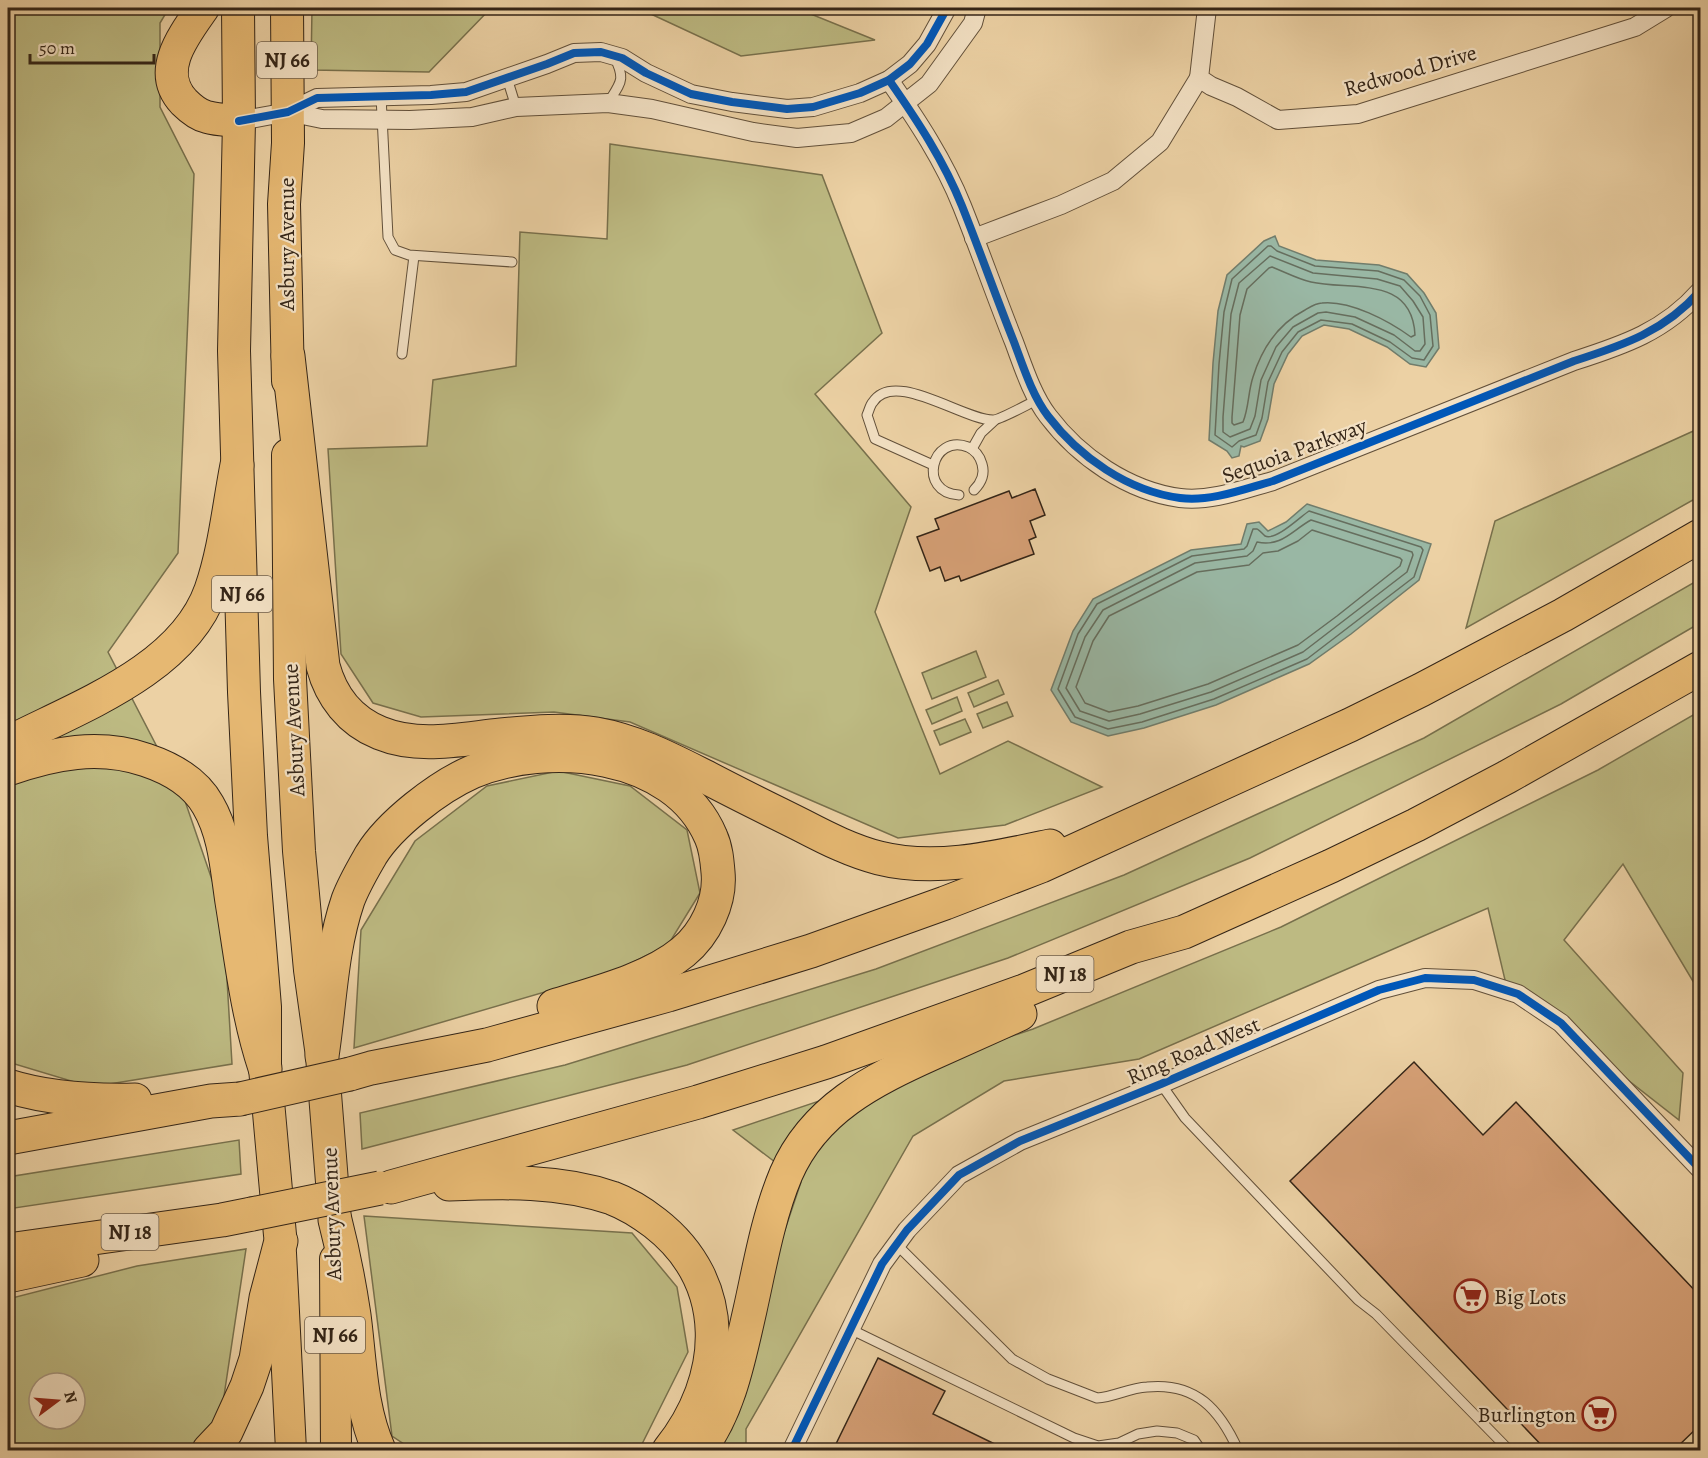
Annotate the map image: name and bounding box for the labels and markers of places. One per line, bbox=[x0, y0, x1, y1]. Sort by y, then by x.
supermarket icon: Big Lots bbox=[1453, 1278, 1489, 1314]
place label: Big Lots bbox=[1494, 1282, 1567, 1312]
supermarket icon: Burlington bbox=[1581, 1396, 1617, 1432]
place label: Burlington bbox=[1478, 1400, 1576, 1430]

